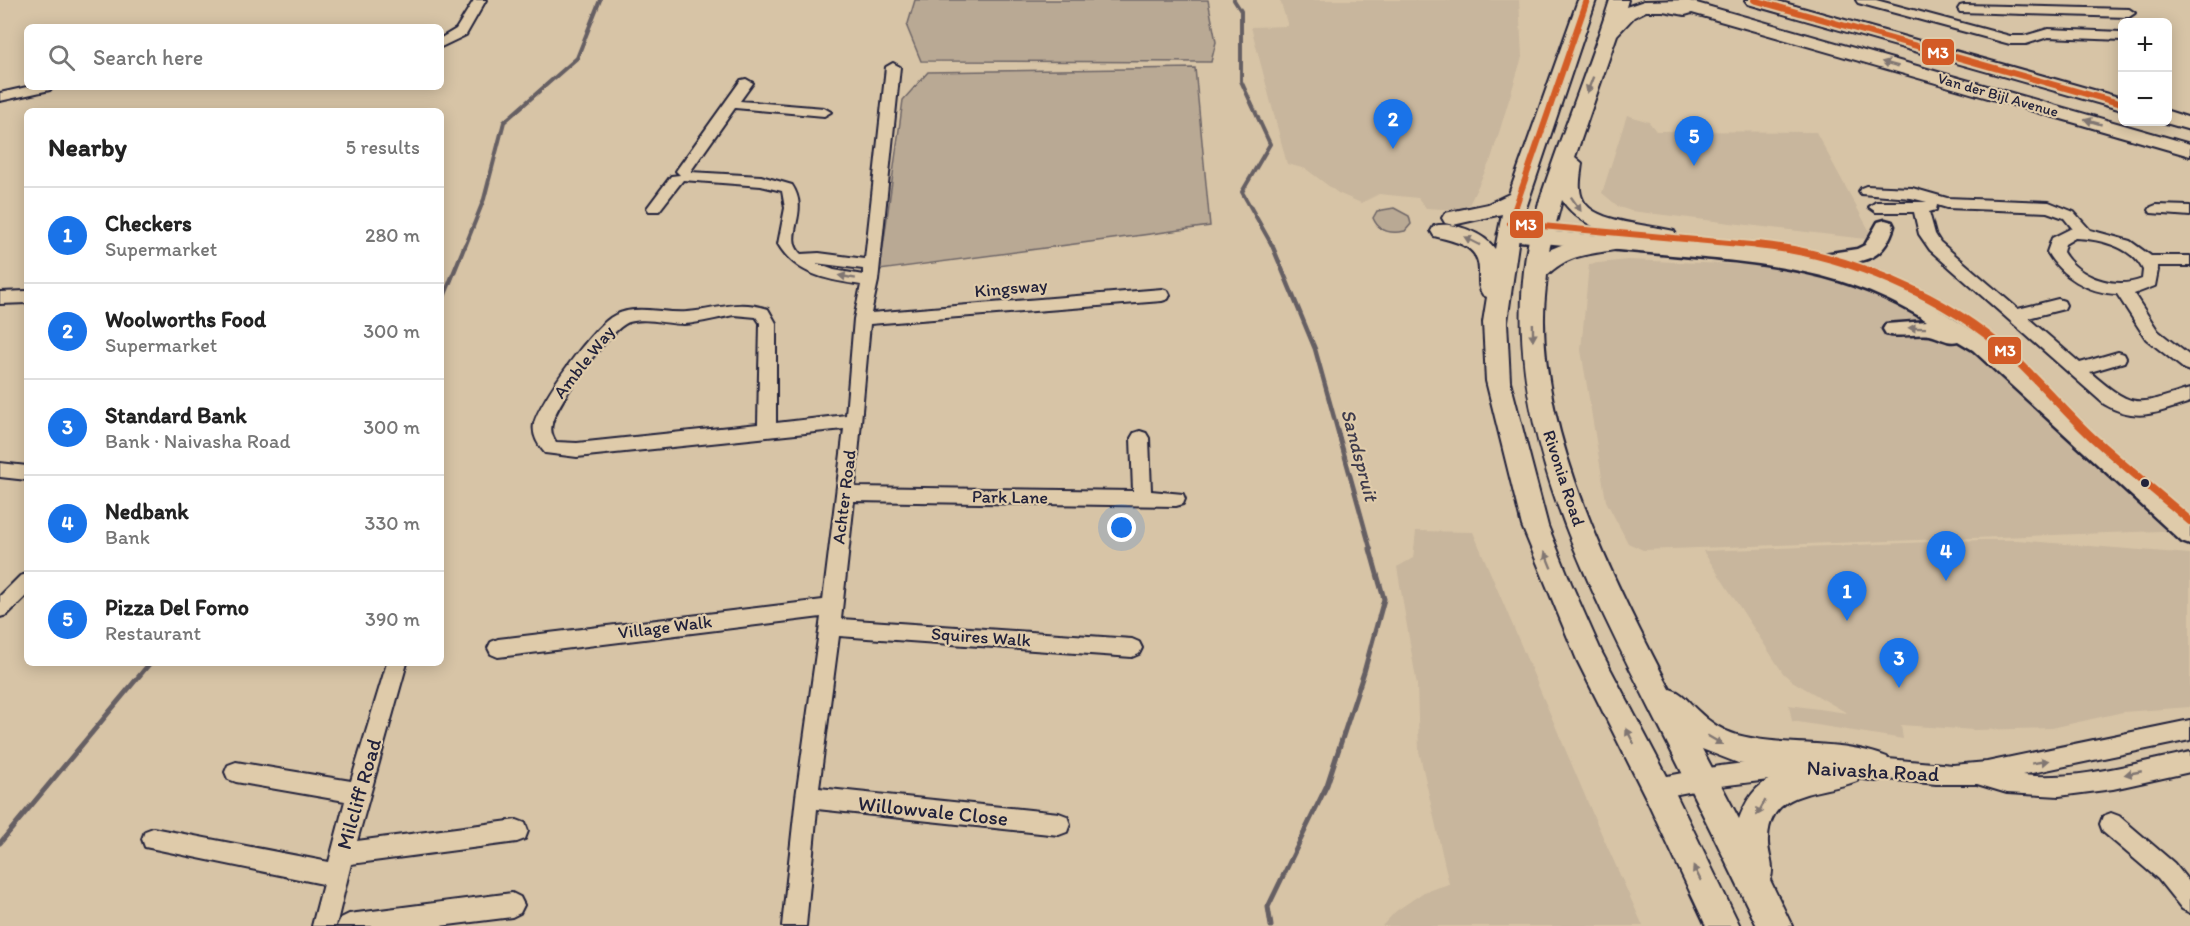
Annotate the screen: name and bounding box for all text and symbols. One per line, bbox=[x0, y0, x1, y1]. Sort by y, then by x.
map controls bbox=[2118, 18, 2172, 126]
button: + bbox=[2118, 18, 2172, 72]
search box bbox=[24, 24, 444, 90]
line badge: M3 bbox=[1921, 38, 1955, 66]
icon: search bbox=[45, 41, 78, 74]
text: M3 bbox=[1927, 43, 1949, 62]
text: Search here bbox=[93, 44, 203, 71]
one-way arrow bbox=[1881, 59, 1899, 68]
street label: Van der Bijl Avenue bbox=[1936, 69, 2060, 121]
button: − bbox=[2118, 72, 2172, 126]
one-way arrow bbox=[1585, 76, 1595, 94]
pin: 2 bbox=[1374, 100, 1412, 149]
pin: 5 bbox=[1674, 116, 1714, 166]
one-way arrow bbox=[2084, 117, 2102, 126]
text: Nearby bbox=[48, 131, 127, 163]
text: 5 results bbox=[346, 135, 420, 159]
one-way arrow bbox=[1570, 196, 1582, 212]
text: Checkers bbox=[105, 210, 192, 237]
line badge: M3 bbox=[1509, 210, 1544, 239]
text: M3 bbox=[1515, 215, 1537, 234]
text: 1 bbox=[63, 223, 72, 247]
text: 280 m bbox=[365, 223, 420, 247]
one-way arrow bbox=[1463, 236, 1480, 246]
text: Supermarket bbox=[105, 237, 217, 261]
one-way arrow bbox=[837, 273, 856, 282]
street label: Kingsway bbox=[974, 274, 1049, 302]
text: Woolworths Food bbox=[105, 306, 266, 333]
text: 2 bbox=[62, 319, 73, 343]
text: 300 m bbox=[363, 319, 420, 343]
street label: Amble Way bbox=[549, 321, 620, 403]
one-way arrow bbox=[1528, 322, 1538, 341]
one-way arrow bbox=[1907, 323, 1926, 333]
text: Supermarket bbox=[105, 333, 217, 357]
line badge: M3 bbox=[1987, 336, 2022, 365]
text: M3 bbox=[1994, 341, 2016, 360]
text: Standard Bank bbox=[105, 402, 247, 429]
water label: Sandspruit bbox=[1336, 406, 1384, 505]
text: 3 bbox=[62, 415, 73, 439]
text: 300 m bbox=[363, 415, 420, 439]
street label: Rivonia Road bbox=[1538, 427, 1590, 529]
text: Bank · Naivasha Road bbox=[105, 429, 290, 453]
street label: Achter Road bbox=[827, 448, 861, 545]
unlabelled marker bbox=[2139, 477, 2151, 489]
street label: Park Lane bbox=[972, 485, 1048, 509]
text: Nedbank bbox=[105, 498, 189, 525]
text: 4 bbox=[61, 511, 74, 535]
text: 330 m bbox=[365, 511, 420, 535]
your location bbox=[1107, 513, 1136, 542]
text: Bank bbox=[105, 525, 150, 549]
pin: 4 bbox=[1926, 532, 1966, 581]
one-way arrow bbox=[1543, 551, 1552, 569]
pin: 1 bbox=[1828, 572, 1866, 621]
text: Pizza Del Forno bbox=[105, 594, 249, 621]
text: 5 bbox=[62, 607, 73, 631]
text: 390 m bbox=[365, 607, 420, 631]
street label: Village Walk bbox=[617, 610, 713, 644]
text: Restaurant bbox=[105, 621, 201, 645]
street label: Squires Walk bbox=[930, 623, 1032, 651]
pin: 3 bbox=[1880, 638, 1918, 688]
one-way arrow bbox=[1625, 728, 1635, 745]
one-way arrow bbox=[1707, 734, 1723, 745]
street label: Milcliff Road bbox=[331, 735, 386, 852]
street label: Naivasha Road bbox=[1806, 755, 1941, 786]
one-way arrow bbox=[2030, 757, 2049, 766]
one-way arrow bbox=[2123, 769, 2142, 778]
street label: Willowvale Close bbox=[857, 790, 1009, 831]
one-way arrow bbox=[1756, 800, 1766, 817]
one-way arrow bbox=[1693, 865, 1702, 882]

